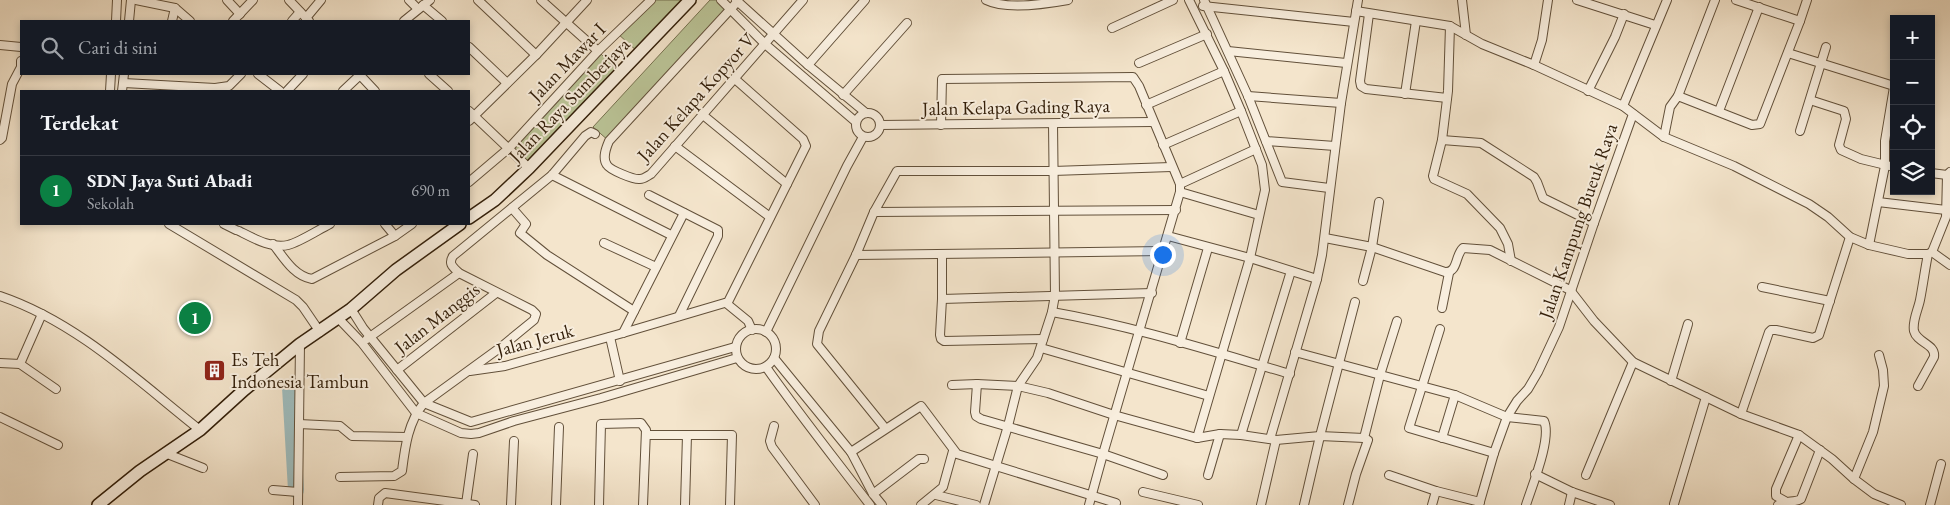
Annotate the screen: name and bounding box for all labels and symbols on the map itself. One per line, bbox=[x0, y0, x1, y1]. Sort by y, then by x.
street label: Jalan Mawar I bbox=[522, 17, 611, 108]
street label: Jalan Kelapa Kopyor V bbox=[630, 27, 761, 168]
street label: Jalan Raya Sumberjaya bbox=[501, 32, 636, 169]
street label: Jalan Kelapa Gading Raya bbox=[920, 93, 1110, 121]
street label: Jalan Kampung Bueuk Raya bbox=[1532, 120, 1623, 324]
your location bbox=[1150, 242, 1176, 268]
street label: Jalan Manggis bbox=[388, 277, 485, 360]
pin: 1 bbox=[179, 299, 211, 337]
street label: Jalan Jeruk bbox=[492, 317, 578, 363]
place label: Es Teh Indonesia Tambun bbox=[231, 347, 369, 394]
building icon: Es Teh Indonesia Tambun bbox=[203, 358, 227, 382]

